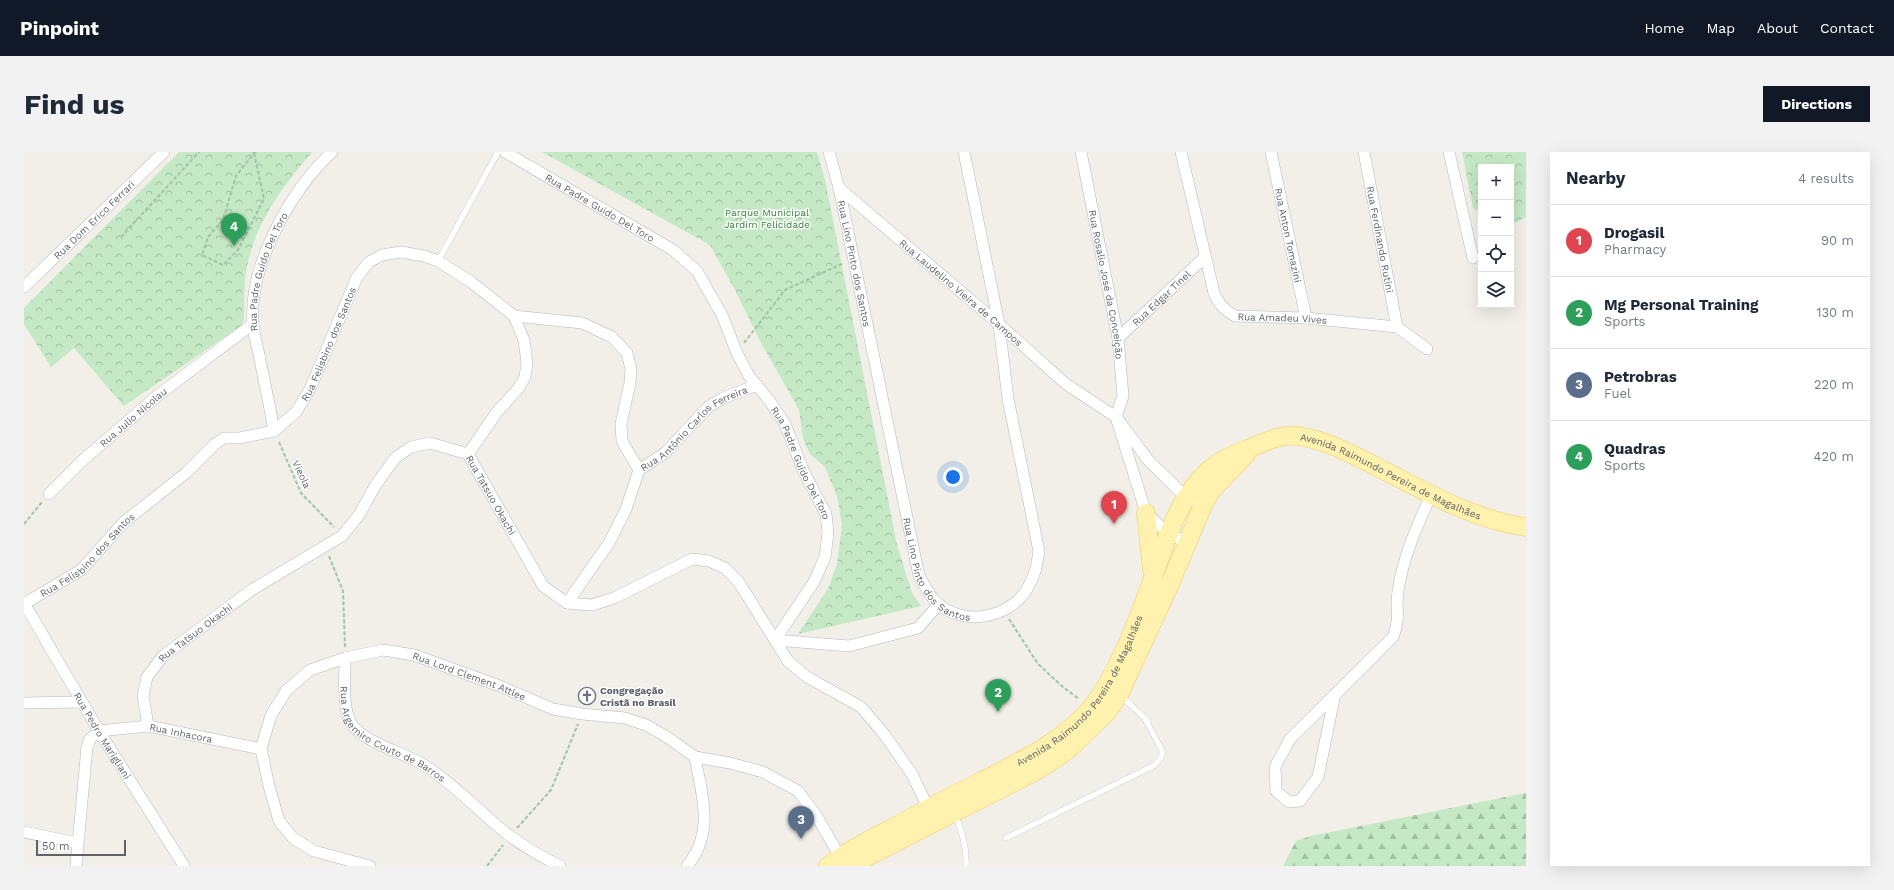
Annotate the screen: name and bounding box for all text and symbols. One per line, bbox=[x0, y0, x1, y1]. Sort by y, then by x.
text: Pinpoint bbox=[20, 17, 99, 40]
text: Home bbox=[1644, 20, 1684, 36]
text: Map bbox=[1706, 20, 1735, 36]
text: About bbox=[1757, 20, 1798, 36]
text: Contact bbox=[1820, 20, 1874, 36]
button: Directions bbox=[1763, 86, 1870, 122]
text: Find us bbox=[24, 88, 124, 121]
map controls bbox=[1478, 164, 1514, 308]
button: + bbox=[1478, 164, 1514, 200]
text: Nearby bbox=[1566, 168, 1625, 188]
text: 4 results bbox=[1798, 171, 1854, 186]
street label: Rua Padre Guido Del Toro bbox=[543, 172, 656, 244]
street label: Rua Dom Erico Ferrari bbox=[52, 179, 137, 261]
street label: Rua Ferdinando Rutini bbox=[1365, 185, 1395, 294]
street label: Rua Anton Tomazini bbox=[1273, 187, 1303, 284]
street label: Rua Lino Pinto dos Santos bbox=[836, 199, 872, 328]
button: − bbox=[1478, 200, 1514, 236]
park label: Parque Municipal Jardim Felicidade bbox=[724, 207, 810, 230]
street label: Rua Rosalio José da Conceição bbox=[1087, 209, 1125, 360]
street label: Rua Padre Guido Del Toro bbox=[248, 210, 290, 332]
pin: 4 bbox=[221, 213, 247, 246]
text: Drogasil bbox=[1604, 224, 1664, 242]
text: 1 bbox=[1576, 233, 1582, 248]
text: 90 m bbox=[1821, 233, 1854, 248]
button: locate bbox=[1478, 236, 1514, 272]
street label: Rua Laudelino Vieira de Campos bbox=[897, 237, 1024, 348]
text: Pharmacy bbox=[1604, 242, 1666, 257]
street label: Rua Edgar Tinel bbox=[1130, 268, 1193, 328]
button: layers bbox=[1478, 272, 1514, 308]
street label: Rua Felisbino dos Santos bbox=[299, 285, 358, 403]
text: Mg Personal Training bbox=[1604, 296, 1758, 314]
text: 2 bbox=[1575, 305, 1583, 320]
text: 130 m bbox=[1816, 305, 1854, 320]
street label: Rua Amadeu Vives bbox=[1237, 311, 1328, 326]
text: Sports bbox=[1604, 314, 1645, 329]
text: Petrobras bbox=[1604, 368, 1677, 386]
text: 3 bbox=[1575, 377, 1583, 392]
text: 220 m bbox=[1814, 377, 1854, 392]
street label: Rua Antônio Carlos Ferreira bbox=[639, 384, 749, 473]
street label: Rua Julio Nicolau bbox=[98, 386, 169, 449]
text: Fuel bbox=[1604, 386, 1631, 401]
street label: Rua Padre Guido Del Toro bbox=[769, 405, 832, 520]
street label: Avenida Raimundo Pereira de Magalhães bbox=[1299, 431, 1482, 522]
text: Quadras bbox=[1604, 440, 1665, 458]
text: 4 bbox=[1575, 449, 1583, 464]
text: 420 m bbox=[1814, 449, 1854, 464]
street label: Rua Tatsuo Okachi bbox=[464, 453, 518, 537]
street label: Vieola bbox=[290, 458, 313, 490]
text: Sports bbox=[1604, 458, 1645, 473]
your location bbox=[943, 467, 963, 487]
pin: 1 bbox=[1101, 491, 1127, 524]
street label: Rua Felisbino dos Santos bbox=[38, 511, 137, 599]
street label: Rua Lino Pinto dos Santos bbox=[901, 517, 971, 623]
street label: Rua Tatsuo Okachi bbox=[156, 601, 235, 664]
street label: Avenida Raimundo Pereira de Magalhães bbox=[1014, 614, 1145, 768]
street label: Rua Lord Clement Attlee bbox=[411, 650, 528, 703]
pin: 2 bbox=[985, 679, 1011, 712]
place label: Congregação Cristã no Brasil bbox=[600, 685, 677, 708]
street label: Rua Argemiro Couto de Barros bbox=[339, 686, 447, 784]
church icon: Congregação Cristã no Brasil bbox=[577, 686, 597, 706]
street label: Rua Pedro Marigliani bbox=[72, 690, 133, 781]
street label: Rua Inhacora bbox=[149, 721, 214, 745]
pin: 3 bbox=[788, 806, 814, 839]
scale bar bbox=[36, 838, 126, 857]
text: 50 m bbox=[42, 840, 69, 853]

